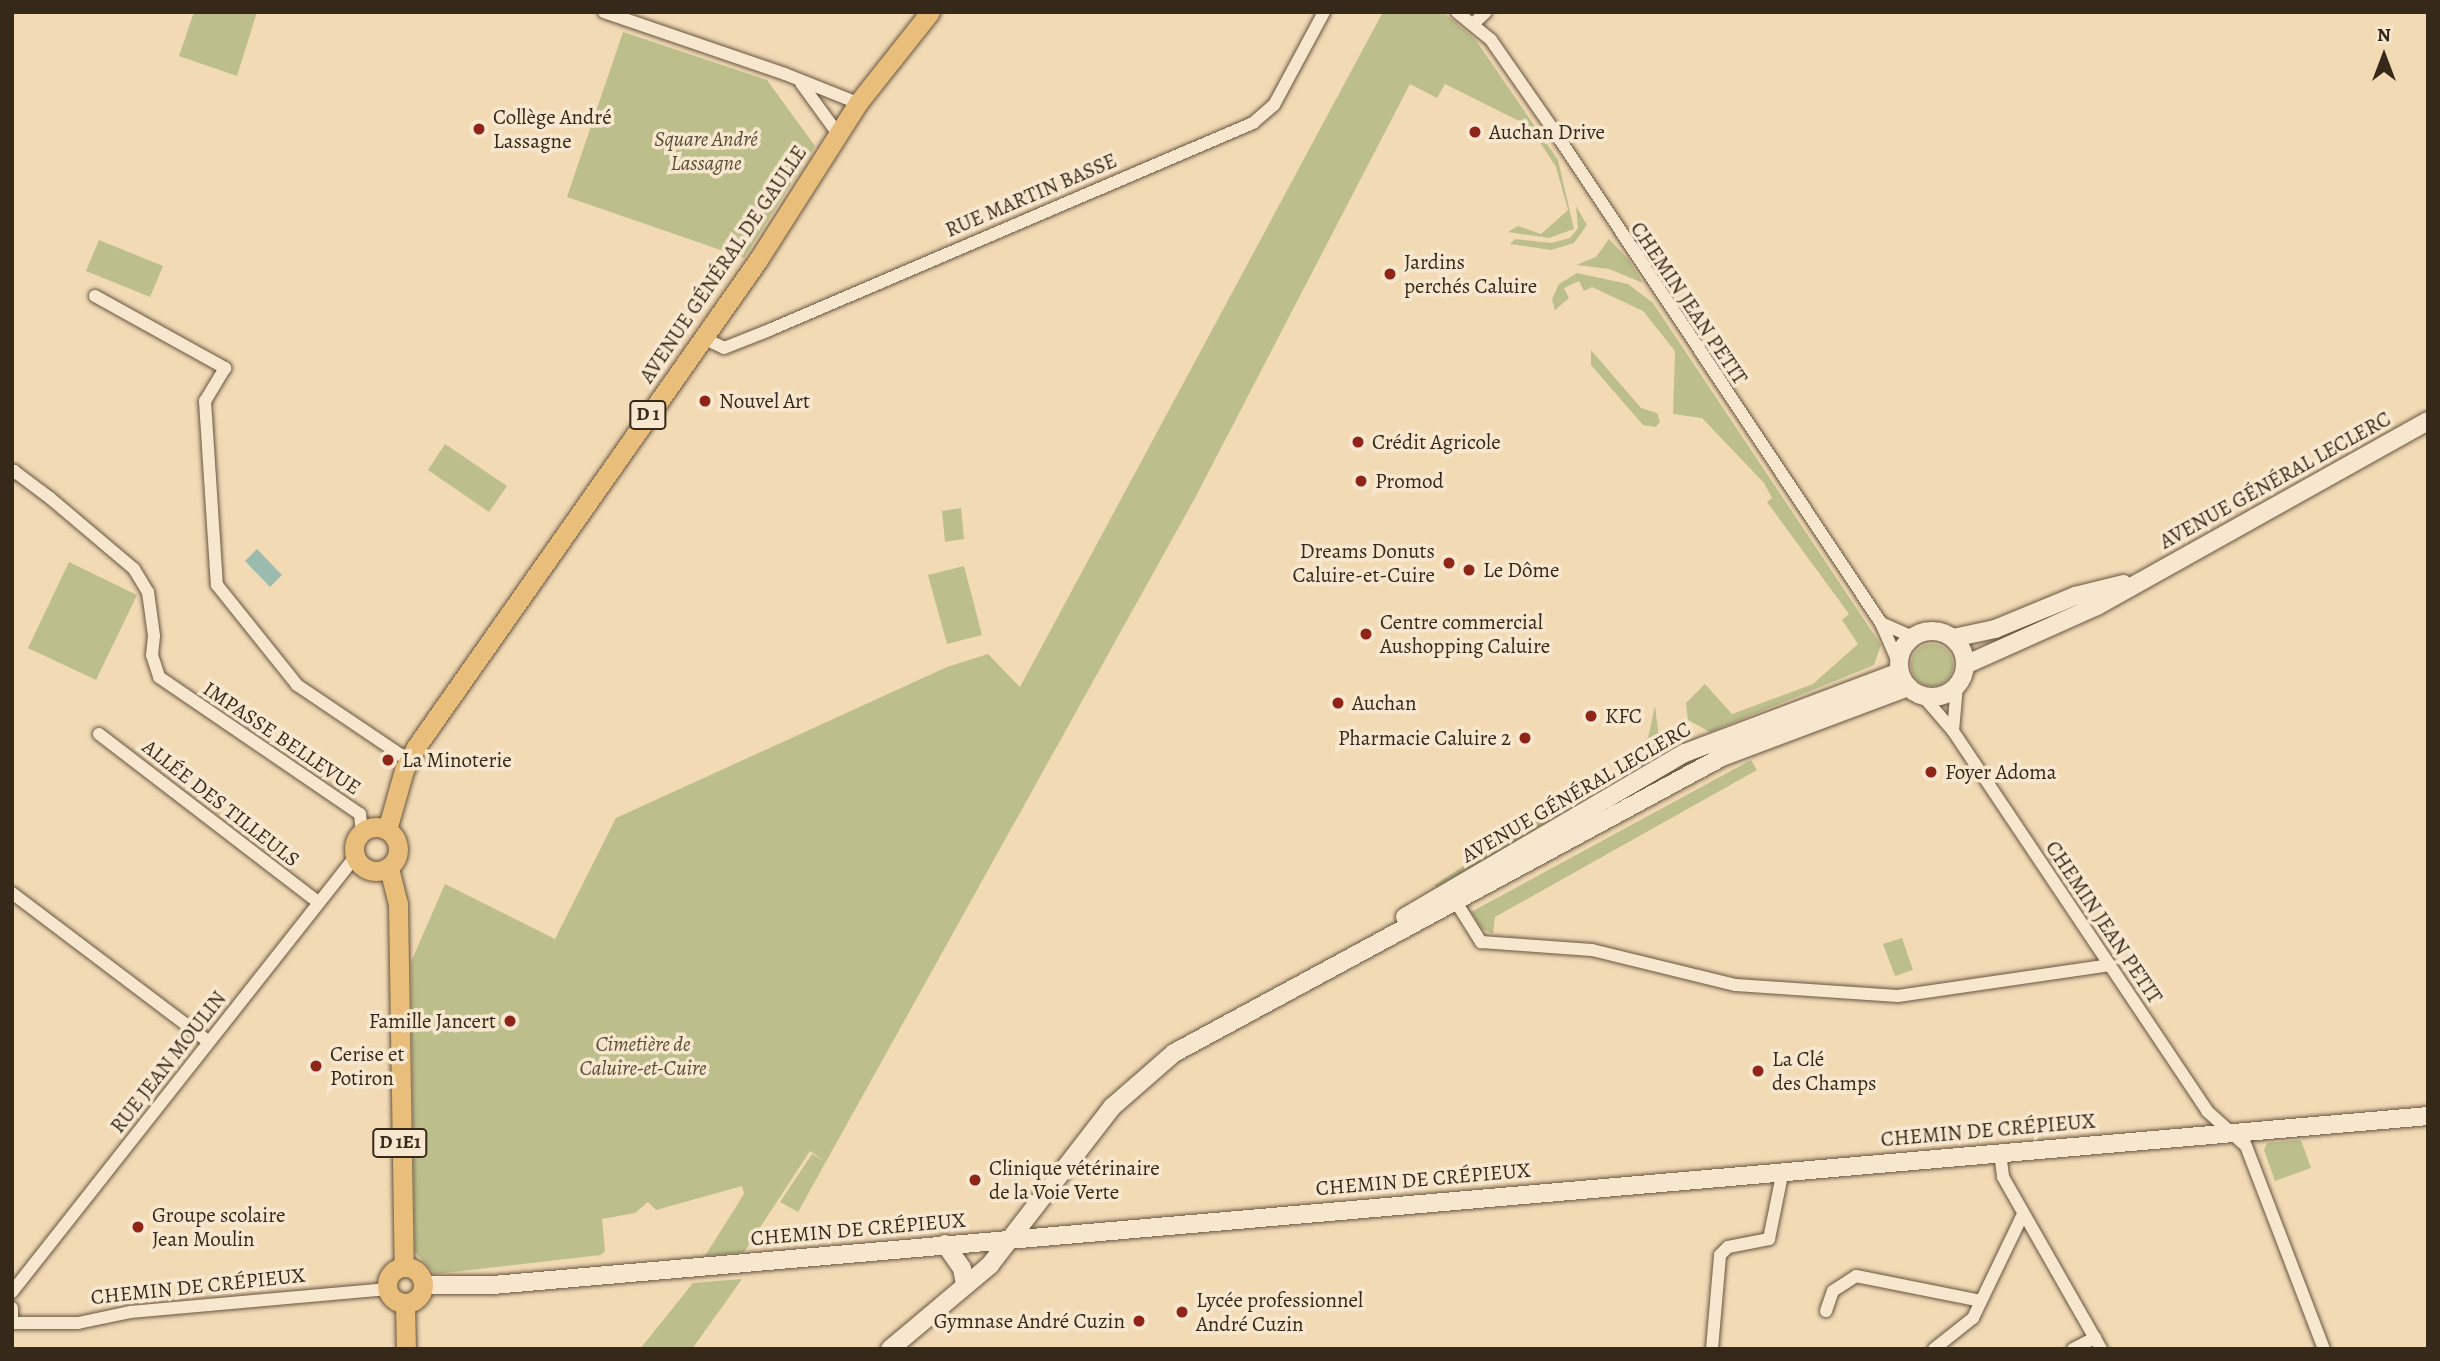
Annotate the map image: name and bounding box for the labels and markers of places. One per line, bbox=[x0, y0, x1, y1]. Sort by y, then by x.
place label: Collège André Lassagne bbox=[493, 104, 612, 154]
place label: Auchan Drive bbox=[1489, 119, 1605, 145]
marker: Collège André Lassagne bbox=[471, 121, 487, 137]
marker: Auchan Drive bbox=[1467, 124, 1483, 140]
place label: Jardins perchés Caluire bbox=[1404, 249, 1537, 299]
marker: Jardins perchés Caluire bbox=[1382, 266, 1398, 282]
place label: Nouvel Art bbox=[719, 388, 810, 414]
marker: Nouvel Art bbox=[697, 393, 713, 409]
place label: Crédit Agricole bbox=[1372, 429, 1501, 455]
marker: Crédit Agricole bbox=[1350, 434, 1366, 450]
place label: Promod bbox=[1375, 468, 1444, 494]
marker: Promod bbox=[1353, 473, 1369, 489]
place label: Dreams Donuts Caluire-et-Cuire bbox=[1292, 538, 1435, 588]
marker: Dreams Donuts Caluire-et-Cuire bbox=[1441, 555, 1457, 571]
place label: Le Dôme bbox=[1483, 557, 1559, 583]
marker: Le Dôme bbox=[1461, 562, 1477, 578]
place label: Centre commercial Aushopping Caluire bbox=[1380, 609, 1550, 659]
marker: Centre commercial Aushopping Caluire bbox=[1358, 626, 1374, 642]
place label: Auchan bbox=[1352, 690, 1417, 716]
marker: Auchan bbox=[1330, 695, 1346, 711]
place label: KFC bbox=[1605, 703, 1642, 729]
marker: KFC bbox=[1583, 708, 1599, 724]
place label: Pharmacie Caluire 2 bbox=[1338, 725, 1511, 751]
marker: Pharmacie Caluire 2 bbox=[1517, 730, 1533, 746]
place label: La Minoterie bbox=[402, 747, 512, 773]
marker: La Minoterie bbox=[380, 752, 396, 768]
place label: Foyer Adoma bbox=[1945, 759, 2057, 785]
marker: Foyer Adoma bbox=[1923, 764, 1939, 780]
place label: Famille Jancert bbox=[369, 1008, 496, 1034]
marker: Famille Jancert bbox=[502, 1013, 518, 1029]
place label: Cerise et Potiron bbox=[330, 1041, 404, 1091]
place label: La Clé des Champs bbox=[1772, 1046, 1876, 1096]
marker: Cerise et Potiron bbox=[308, 1058, 324, 1074]
marker: La Clé des Champs bbox=[1750, 1063, 1766, 1079]
place label: Clinique vétérinaire de la Voie Verte bbox=[989, 1155, 1160, 1205]
marker: Clinique vétérinaire de la Voie Verte bbox=[967, 1172, 983, 1188]
place label: Groupe scolaire Jean Moulin bbox=[152, 1202, 285, 1252]
marker: Groupe scolaire Jean Moulin bbox=[130, 1219, 146, 1235]
place label: Lycée professionnel André Cuzin bbox=[1196, 1287, 1363, 1337]
marker: Lycée professionnel André Cuzin bbox=[1174, 1304, 1190, 1320]
place label: Gymnase André Cuzin bbox=[934, 1308, 1125, 1334]
marker: Gymnase André Cuzin bbox=[1131, 1313, 1147, 1329]

